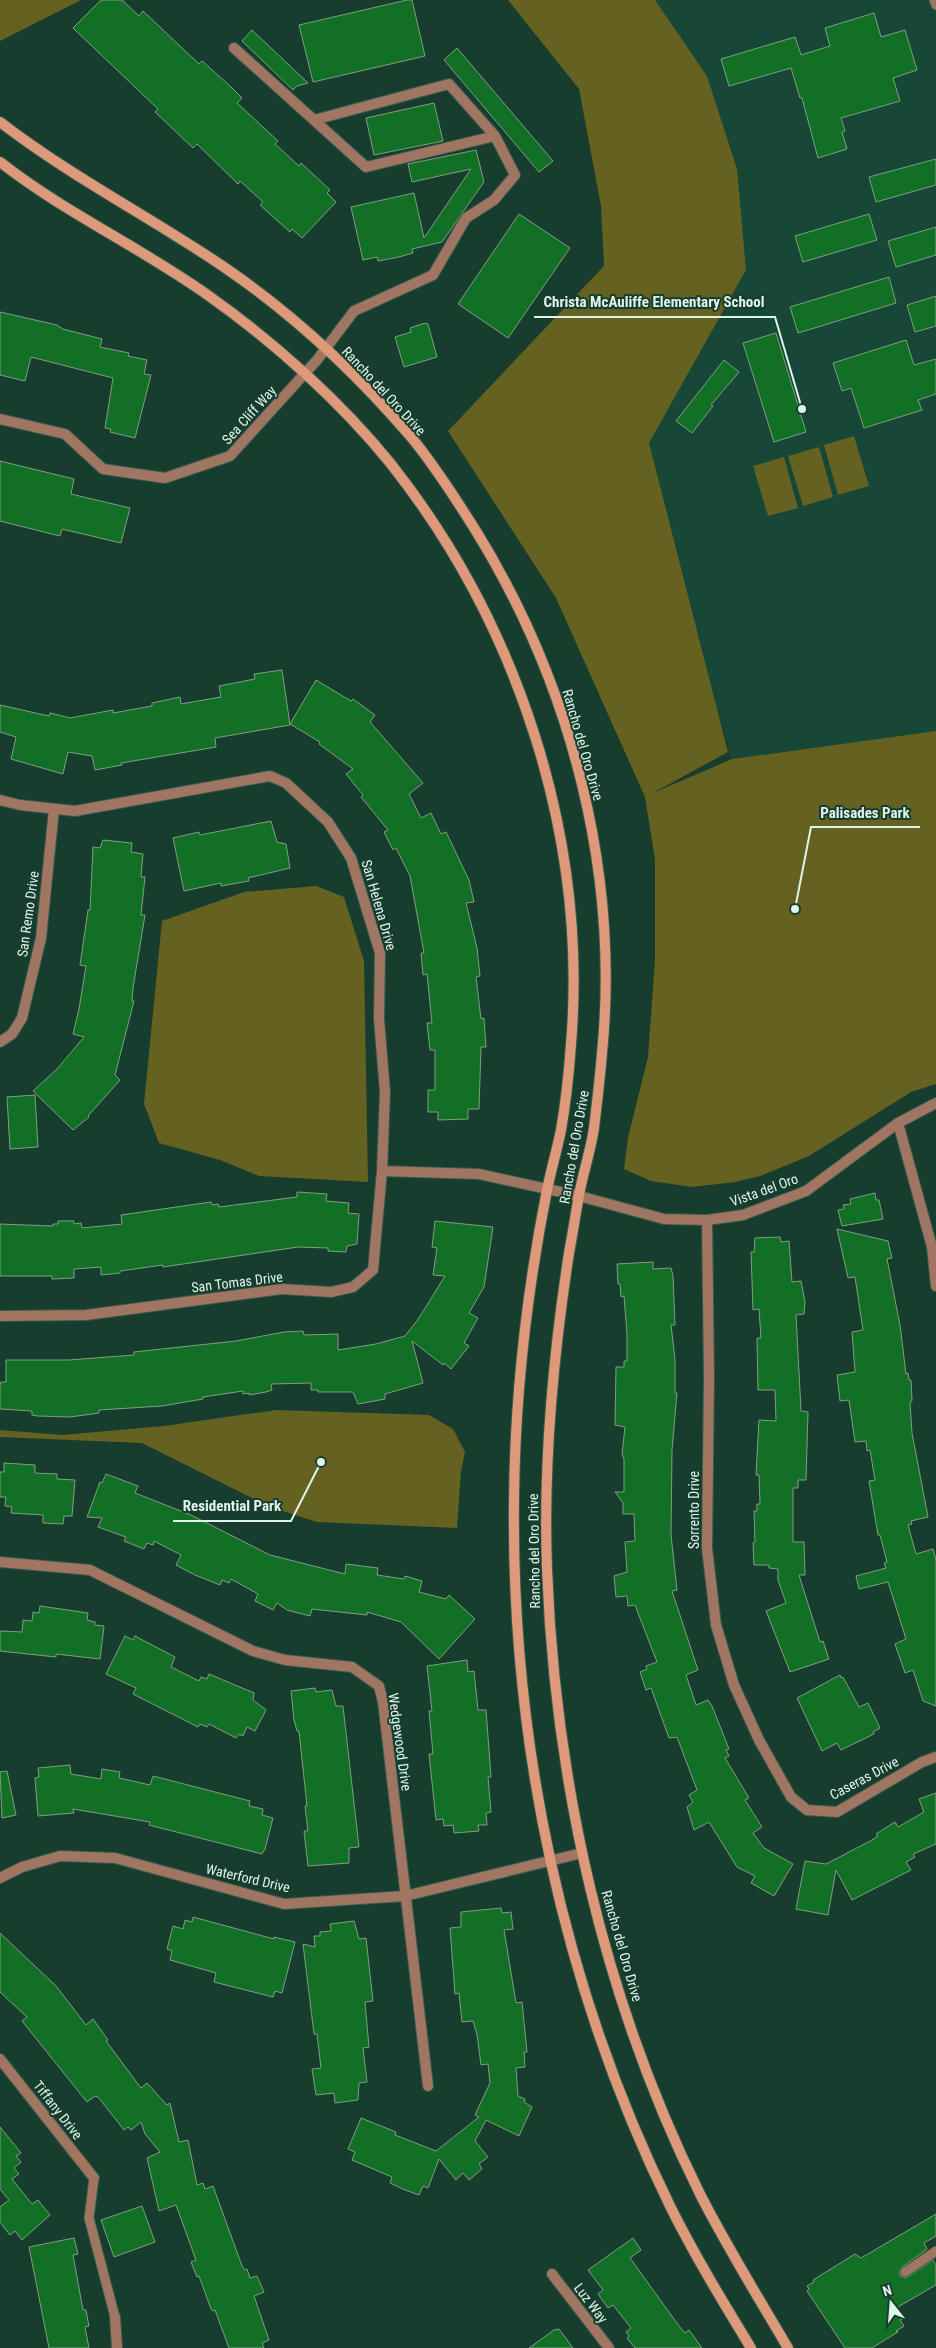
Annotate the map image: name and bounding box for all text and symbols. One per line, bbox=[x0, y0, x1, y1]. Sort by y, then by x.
callout: Christa McAuliffe Elementary School bbox=[534, 287, 775, 317]
text: Christa McAuliffe Elementary School bbox=[544, 293, 764, 311]
street label: Rancho del Oro Drive bbox=[339, 343, 429, 439]
street label: Sea Cliff Way bbox=[219, 382, 279, 448]
street label: Rancho del Oro Drive bbox=[559, 687, 607, 803]
callout: Palisades Park bbox=[811, 797, 920, 827]
text: Palisades Park bbox=[820, 804, 911, 822]
street label: San Helena Drive bbox=[358, 858, 400, 953]
street label: San Remo Drive bbox=[14, 870, 42, 958]
street label: Rancho del Oro Drive bbox=[556, 1089, 592, 1205]
street label: Vista del Oro bbox=[728, 1170, 800, 1210]
street label: San Tomas Drive bbox=[190, 1268, 284, 1296]
street label: Sorrento Drive bbox=[686, 1470, 702, 1549]
callout: Residential Park bbox=[173, 1491, 291, 1521]
street label: Rancho del Oro Drive bbox=[525, 1493, 543, 1609]
text: Residential Park bbox=[183, 1497, 282, 1515]
street label: Wedgewood Drive bbox=[385, 1692, 415, 1792]
street label: Caseras Drive bbox=[827, 1753, 902, 1803]
street label: Waterford Drive bbox=[204, 1861, 292, 1896]
street label: Rancho del Oro Drive bbox=[598, 1888, 646, 2004]
street label: Tiffany Drive bbox=[30, 2078, 86, 2143]
north arrow bbox=[866, 2278, 916, 2328]
street label: Luz Way bbox=[571, 2280, 611, 2326]
text: N bbox=[881, 2282, 894, 2299]

